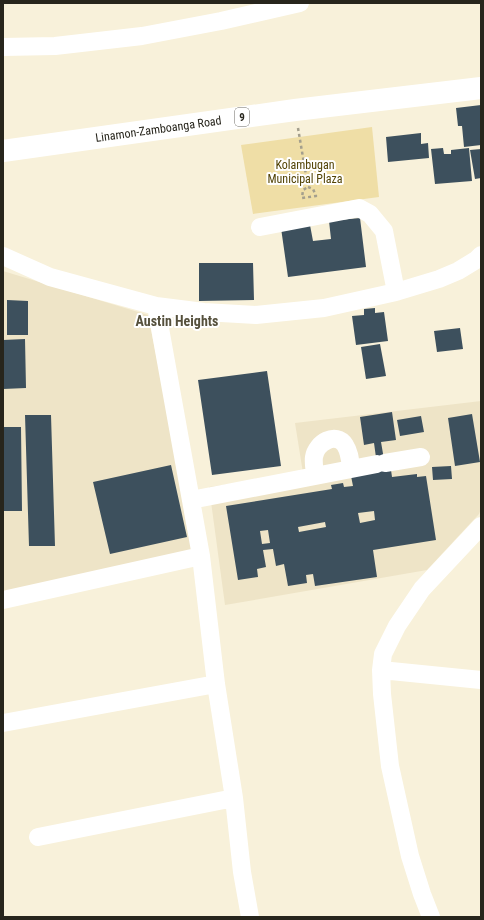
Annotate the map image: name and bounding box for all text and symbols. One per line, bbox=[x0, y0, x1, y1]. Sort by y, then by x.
road number: 9 bbox=[235, 108, 249, 126]
street label: Linamon-Zamboanga Road bbox=[95, 113, 222, 145]
park label: Kolambugan Municipal Plaza bbox=[267, 158, 343, 186]
district label: Austin Heights bbox=[136, 313, 218, 329]

